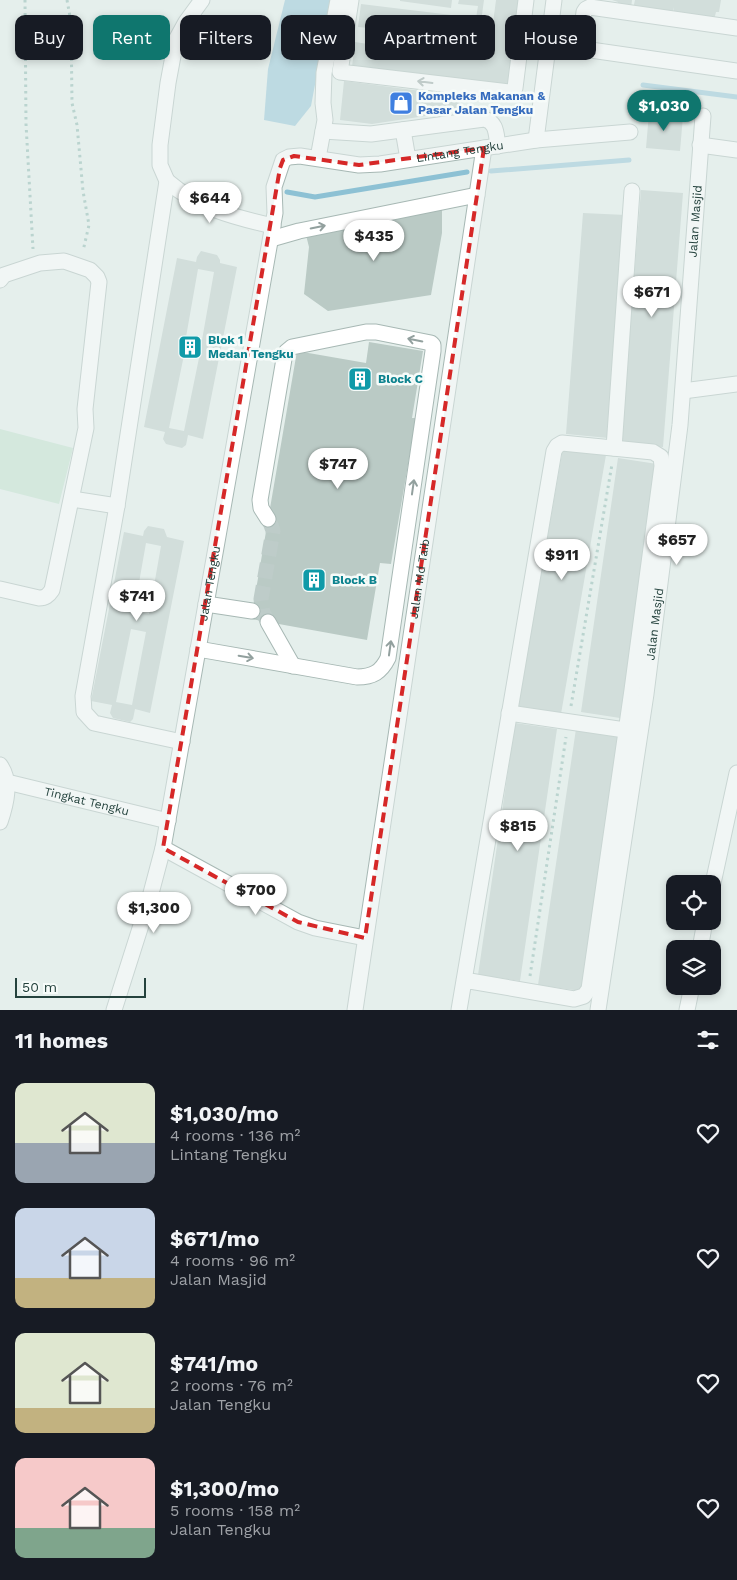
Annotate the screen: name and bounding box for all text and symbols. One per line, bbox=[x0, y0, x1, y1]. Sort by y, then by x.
chip: Buy bbox=[15, 15, 83, 60]
chip: Rent bbox=[93, 15, 170, 60]
chip: Filters bbox=[180, 15, 271, 60]
chip: New bbox=[281, 15, 355, 60]
chip: Apartment bbox=[365, 15, 495, 60]
chip: House bbox=[505, 15, 596, 60]
one-way arrow bbox=[418, 77, 434, 87]
place label: Kompleks Makanan & Pasar Jalan Tengku bbox=[418, 89, 545, 117]
shop icon: Kompleks Makanan & Pasar Jalan Tengku bbox=[388, 90, 414, 116]
pin: $1,030 bbox=[623, 90, 705, 132]
text: $1,030 bbox=[638, 96, 690, 115]
street label: Lintang Tengku bbox=[415, 138, 505, 165]
pin: $644 bbox=[180, 182, 240, 224]
street label: Jalan Masjid bbox=[685, 185, 705, 258]
text: $644 bbox=[190, 188, 230, 207]
pin: $435 bbox=[344, 220, 404, 262]
one-way arrow bbox=[310, 222, 326, 231]
text: $435 bbox=[354, 226, 394, 245]
pin: $671 bbox=[622, 276, 682, 318]
text: $671 bbox=[634, 282, 670, 301]
place label: Blok 1 Medan Tengku bbox=[208, 333, 294, 361]
building icon: Blok 1 Medan Tengku bbox=[177, 334, 203, 360]
one-way arrow bbox=[407, 334, 423, 344]
building icon: Block C bbox=[347, 366, 373, 392]
place label: Block C bbox=[378, 372, 423, 386]
pin: $747 bbox=[308, 448, 368, 490]
text: $747 bbox=[319, 454, 357, 473]
one-way arrow bbox=[409, 479, 419, 495]
pin: $657 bbox=[647, 524, 707, 566]
text: $657 bbox=[658, 530, 696, 549]
street label: Jalan Md Taib bbox=[407, 538, 432, 620]
pin: $911 bbox=[532, 538, 592, 581]
street label: Jalan Tengku bbox=[196, 545, 223, 622]
text: $911 bbox=[545, 545, 579, 564]
building icon: Block B bbox=[301, 567, 327, 593]
place label: Block B bbox=[332, 573, 377, 587]
pin: $741 bbox=[107, 580, 167, 622]
text: $741 bbox=[119, 586, 155, 605]
street label: Jalan Masjid bbox=[643, 587, 666, 661]
one-way arrow bbox=[385, 640, 395, 656]
one-way arrow bbox=[238, 653, 254, 663]
street label: Tingkat Tengku bbox=[43, 784, 131, 818]
pin: $815 bbox=[488, 810, 548, 852]
text: $815 bbox=[500, 816, 536, 835]
pin: $700 bbox=[226, 874, 286, 916]
map controls bbox=[666, 875, 721, 995]
button: locate bbox=[666, 875, 721, 930]
text: $700 bbox=[236, 880, 276, 899]
pin: $1,300 bbox=[113, 892, 195, 934]
text: $1,300 bbox=[128, 898, 180, 917]
button: layers bbox=[666, 940, 721, 995]
scale bar bbox=[15, 975, 146, 998]
text: 50 m bbox=[22, 979, 57, 995]
icon: filters bbox=[694, 1026, 722, 1054]
text: 11 homes bbox=[15, 1028, 108, 1053]
text: $1,030/mo bbox=[170, 1101, 279, 1126]
icon: home bbox=[55, 1103, 115, 1163]
icon: heart bbox=[694, 1119, 722, 1147]
text: 4 rooms · 136 m² bbox=[170, 1126, 300, 1145]
text: Lintang Tengku bbox=[170, 1145, 287, 1164]
text: $671/mo bbox=[170, 1226, 259, 1251]
icon: home bbox=[55, 1228, 115, 1288]
icon: heart bbox=[694, 1244, 722, 1272]
text: 4 rooms · 96 m² bbox=[170, 1251, 295, 1270]
text: Jalan Masjid bbox=[170, 1270, 267, 1289]
text: $741/mo bbox=[170, 1351, 258, 1376]
icon: home bbox=[55, 1353, 115, 1413]
icon: heart bbox=[694, 1369, 722, 1397]
text: 2 rooms · 76 m² bbox=[170, 1376, 293, 1395]
text: Jalan Tengku bbox=[170, 1395, 271, 1414]
text: $1,300/mo bbox=[170, 1476, 279, 1501]
icon: home bbox=[55, 1478, 115, 1538]
icon: heart bbox=[694, 1494, 722, 1522]
text: 5 rooms · 158 m² bbox=[170, 1501, 300, 1520]
text: Jalan Tengku bbox=[170, 1520, 271, 1539]

